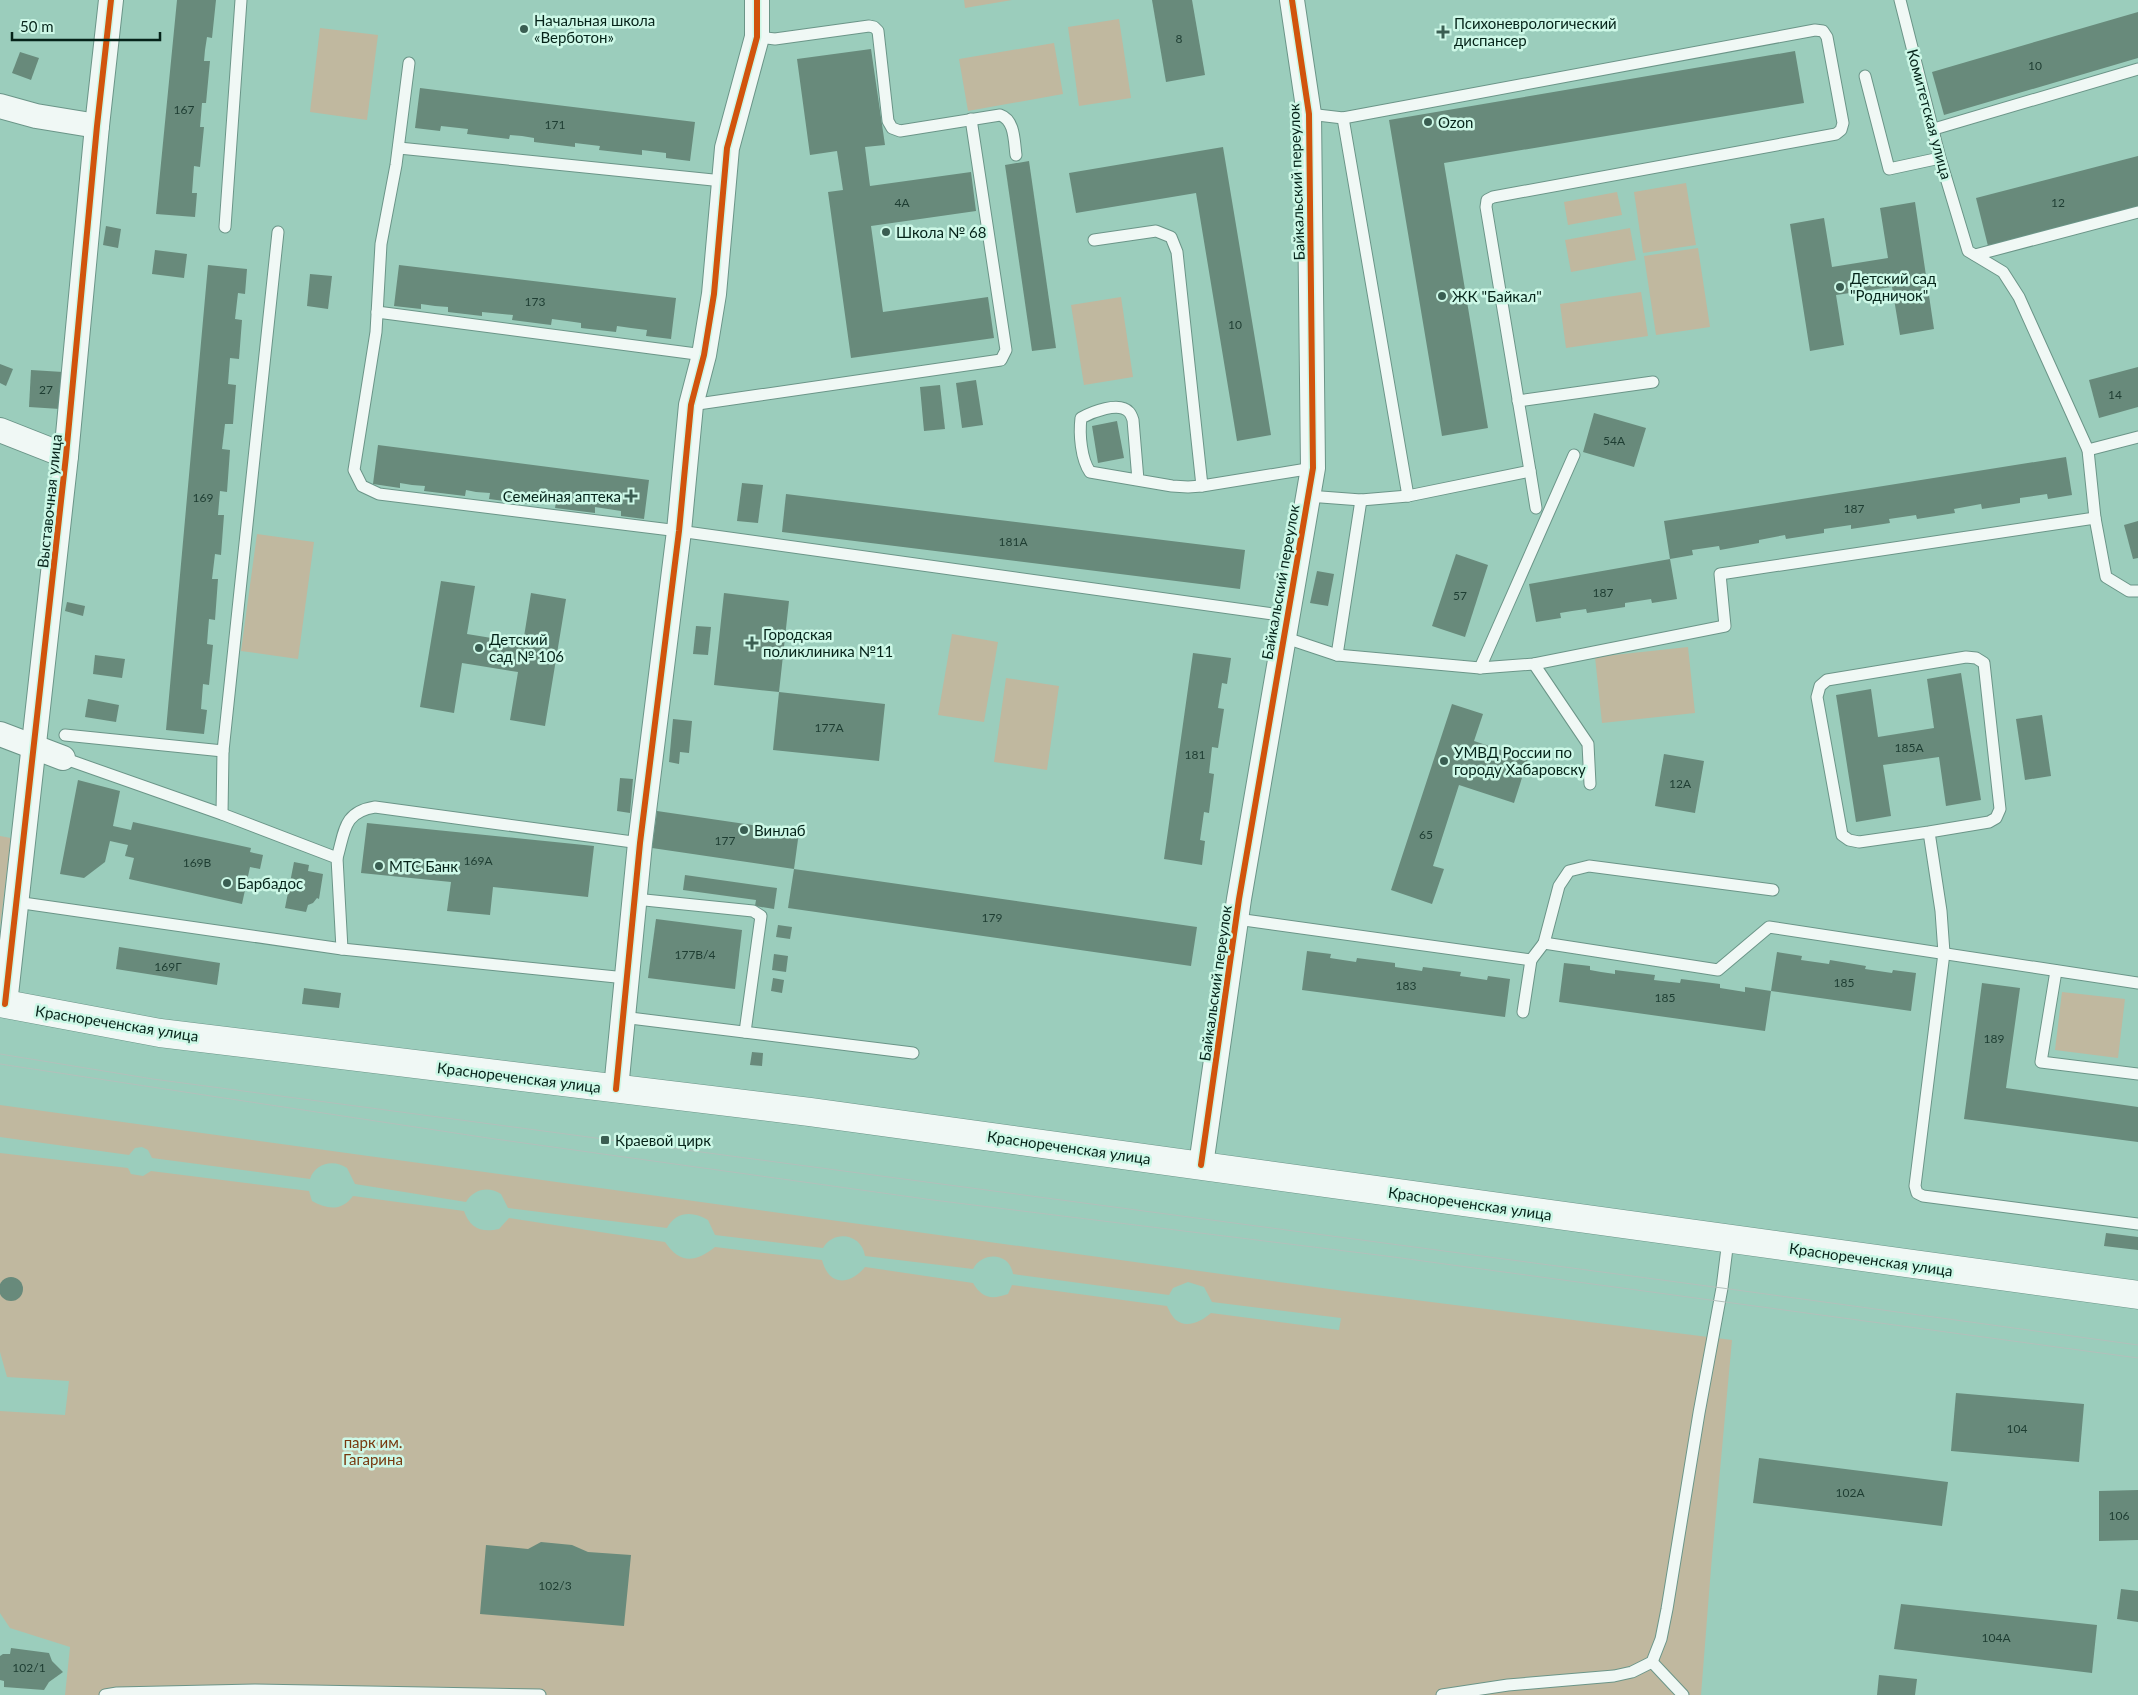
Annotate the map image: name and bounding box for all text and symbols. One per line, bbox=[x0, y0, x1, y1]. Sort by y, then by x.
scale bar bbox=[12, 10, 160, 42]
place label: Начальная школа «Верботон» bbox=[534, 11, 655, 46]
place label: Психоневрологический диспансер bbox=[1454, 14, 1617, 49]
text: 50 m bbox=[20, 17, 54, 35]
marker: Начальная школа «Верботон» bbox=[518, 23, 530, 35]
marker: Психоневрологический диспансер bbox=[1436, 25, 1450, 39]
house number: 8 bbox=[1176, 31, 1183, 46]
street label: Комитетская улица bbox=[1904, 47, 1956, 181]
house number: 10 bbox=[2028, 58, 2042, 73]
house number: 167 bbox=[174, 102, 194, 117]
street label: Байкальский переулок bbox=[1284, 103, 1308, 261]
place label: Ozon bbox=[1438, 113, 1473, 131]
marker: Ozon bbox=[1422, 116, 1434, 128]
house number: 171 bbox=[545, 117, 565, 132]
house number: 4А bbox=[894, 195, 910, 210]
house number: 12 bbox=[2051, 195, 2065, 210]
place label: Школа № 68 bbox=[896, 223, 986, 241]
marker: Школа № 68 bbox=[880, 226, 892, 238]
place label: Детский сад "Родничок" bbox=[1850, 269, 1936, 304]
marker: Детский сад "Родничок" bbox=[1834, 281, 1846, 293]
place label: ЖК "Байкал" bbox=[1452, 287, 1542, 305]
marker: ЖК "Байкал" bbox=[1436, 290, 1448, 302]
house number: 173 bbox=[525, 294, 545, 309]
house number: 10 bbox=[1228, 317, 1242, 332]
house number: 27 bbox=[39, 382, 53, 397]
house number: 14 bbox=[2108, 387, 2122, 402]
street label: Выставочная улица bbox=[33, 433, 65, 569]
house number: 54А bbox=[1603, 433, 1626, 448]
place label: Семейная аптека bbox=[503, 487, 621, 505]
house number: 169 bbox=[193, 490, 213, 505]
marker: Семейная аптека bbox=[625, 490, 637, 502]
house number: 187 bbox=[1844, 501, 1864, 516]
street label: Байкальский переулок bbox=[1257, 503, 1303, 661]
house number: 181А bbox=[999, 534, 1028, 549]
house number: 187 bbox=[1593, 585, 1613, 600]
house number: 57 bbox=[1453, 588, 1467, 603]
place label: Городская поликлиника №11 bbox=[763, 625, 893, 660]
place label: Детский сад № 106 bbox=[489, 630, 564, 665]
marker: Городская поликлиника №11 bbox=[745, 636, 759, 650]
marker: Детский сад № 106 bbox=[473, 642, 485, 654]
house number: 177А bbox=[815, 720, 844, 735]
house number: 185А bbox=[1895, 740, 1924, 755]
place label: УМВД России по городу Хабаровску bbox=[1454, 743, 1586, 778]
house number: 181 bbox=[1185, 747, 1205, 762]
marker: УМВД России по городу Хабаровску bbox=[1438, 755, 1450, 767]
house number: 12А bbox=[1669, 776, 1692, 791]
place label: Винлаб bbox=[754, 821, 806, 839]
marker: Винлаб bbox=[738, 824, 750, 836]
house number: 65 bbox=[1419, 827, 1433, 842]
house number: 177 bbox=[715, 833, 735, 848]
house number: 169А bbox=[464, 853, 493, 868]
house number: 169В bbox=[183, 855, 212, 870]
place label: МТС Банк bbox=[389, 857, 458, 875]
marker: МТС Банк bbox=[373, 860, 385, 872]
place label: Барбадос bbox=[237, 874, 303, 892]
marker: Барбадос bbox=[221, 877, 233, 889]
street label: Байкальский переулок bbox=[1195, 904, 1235, 1062]
house number: 179 bbox=[982, 910, 1002, 925]
house number: 177В/4 bbox=[674, 947, 716, 962]
house number: 169Г bbox=[154, 959, 182, 974]
house number: 185 bbox=[1834, 975, 1854, 990]
house number: 183 bbox=[1396, 978, 1416, 993]
house number: 185 bbox=[1655, 990, 1675, 1005]
street label: Краснореченская улица bbox=[34, 1001, 200, 1045]
house number: 189 bbox=[1984, 1031, 2004, 1046]
street label: Краснореченская улица bbox=[436, 1058, 602, 1096]
street label: Краснореченская улица bbox=[986, 1127, 1152, 1167]
place label: Краевой цирк bbox=[615, 1131, 711, 1149]
marker: Краевой цирк bbox=[599, 1134, 611, 1146]
street label: Краснореченская улица bbox=[1387, 1183, 1553, 1223]
street label: Краснореченская улица bbox=[1788, 1239, 1954, 1279]
house number: 104 bbox=[2007, 1421, 2027, 1436]
park label: парк им. Гагарина bbox=[343, 1433, 403, 1468]
house number: 102А bbox=[1836, 1485, 1865, 1500]
house number: 106 bbox=[2109, 1508, 2129, 1523]
house number: 102/3 bbox=[538, 1578, 572, 1593]
house number: 104А bbox=[1982, 1630, 2011, 1645]
house number: 102/1 bbox=[12, 1660, 46, 1675]

